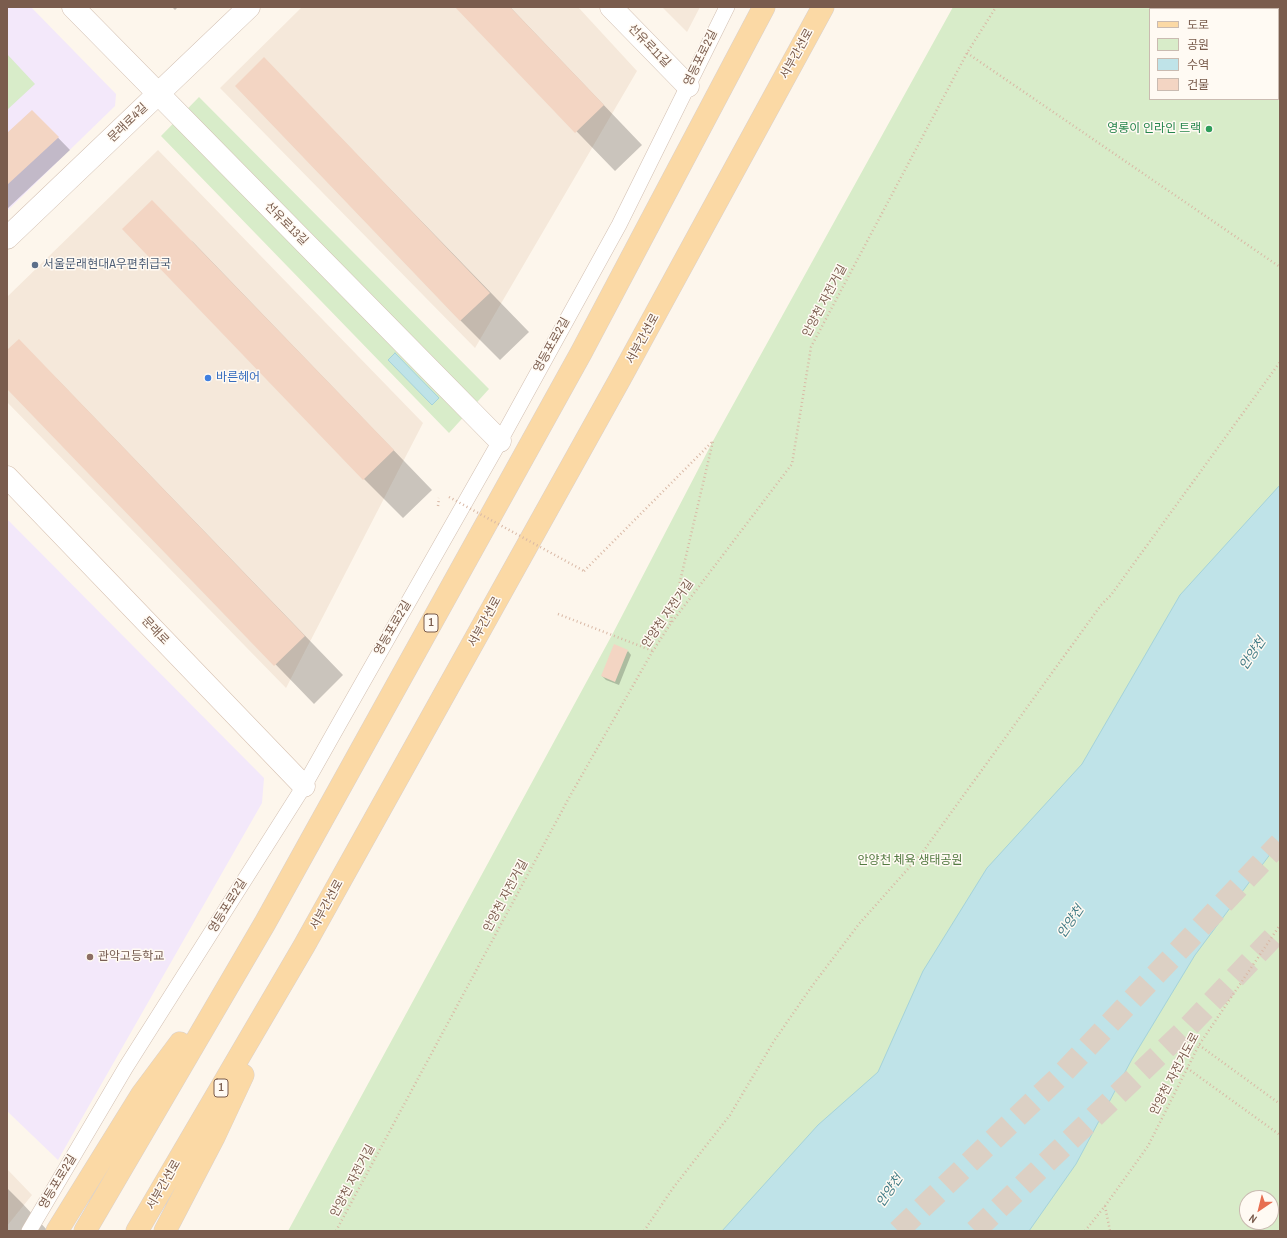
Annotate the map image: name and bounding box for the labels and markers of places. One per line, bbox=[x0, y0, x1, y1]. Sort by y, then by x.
place label: 영롱이 인라인 트랙 bbox=[1107, 122, 1201, 136]
marker: 영롱이 인라인 트랙 bbox=[1204, 124, 1214, 134]
place label: 서울문래현대A우편취급국 bbox=[43, 258, 171, 272]
marker: 서울문래현대A우편취급국 bbox=[30, 260, 40, 270]
place label: 바른헤어 bbox=[216, 371, 260, 385]
marker: 바른헤어 bbox=[203, 373, 213, 383]
place label: 관악고등학교 bbox=[98, 950, 164, 964]
marker: 관악고등학교 bbox=[85, 952, 95, 962]

